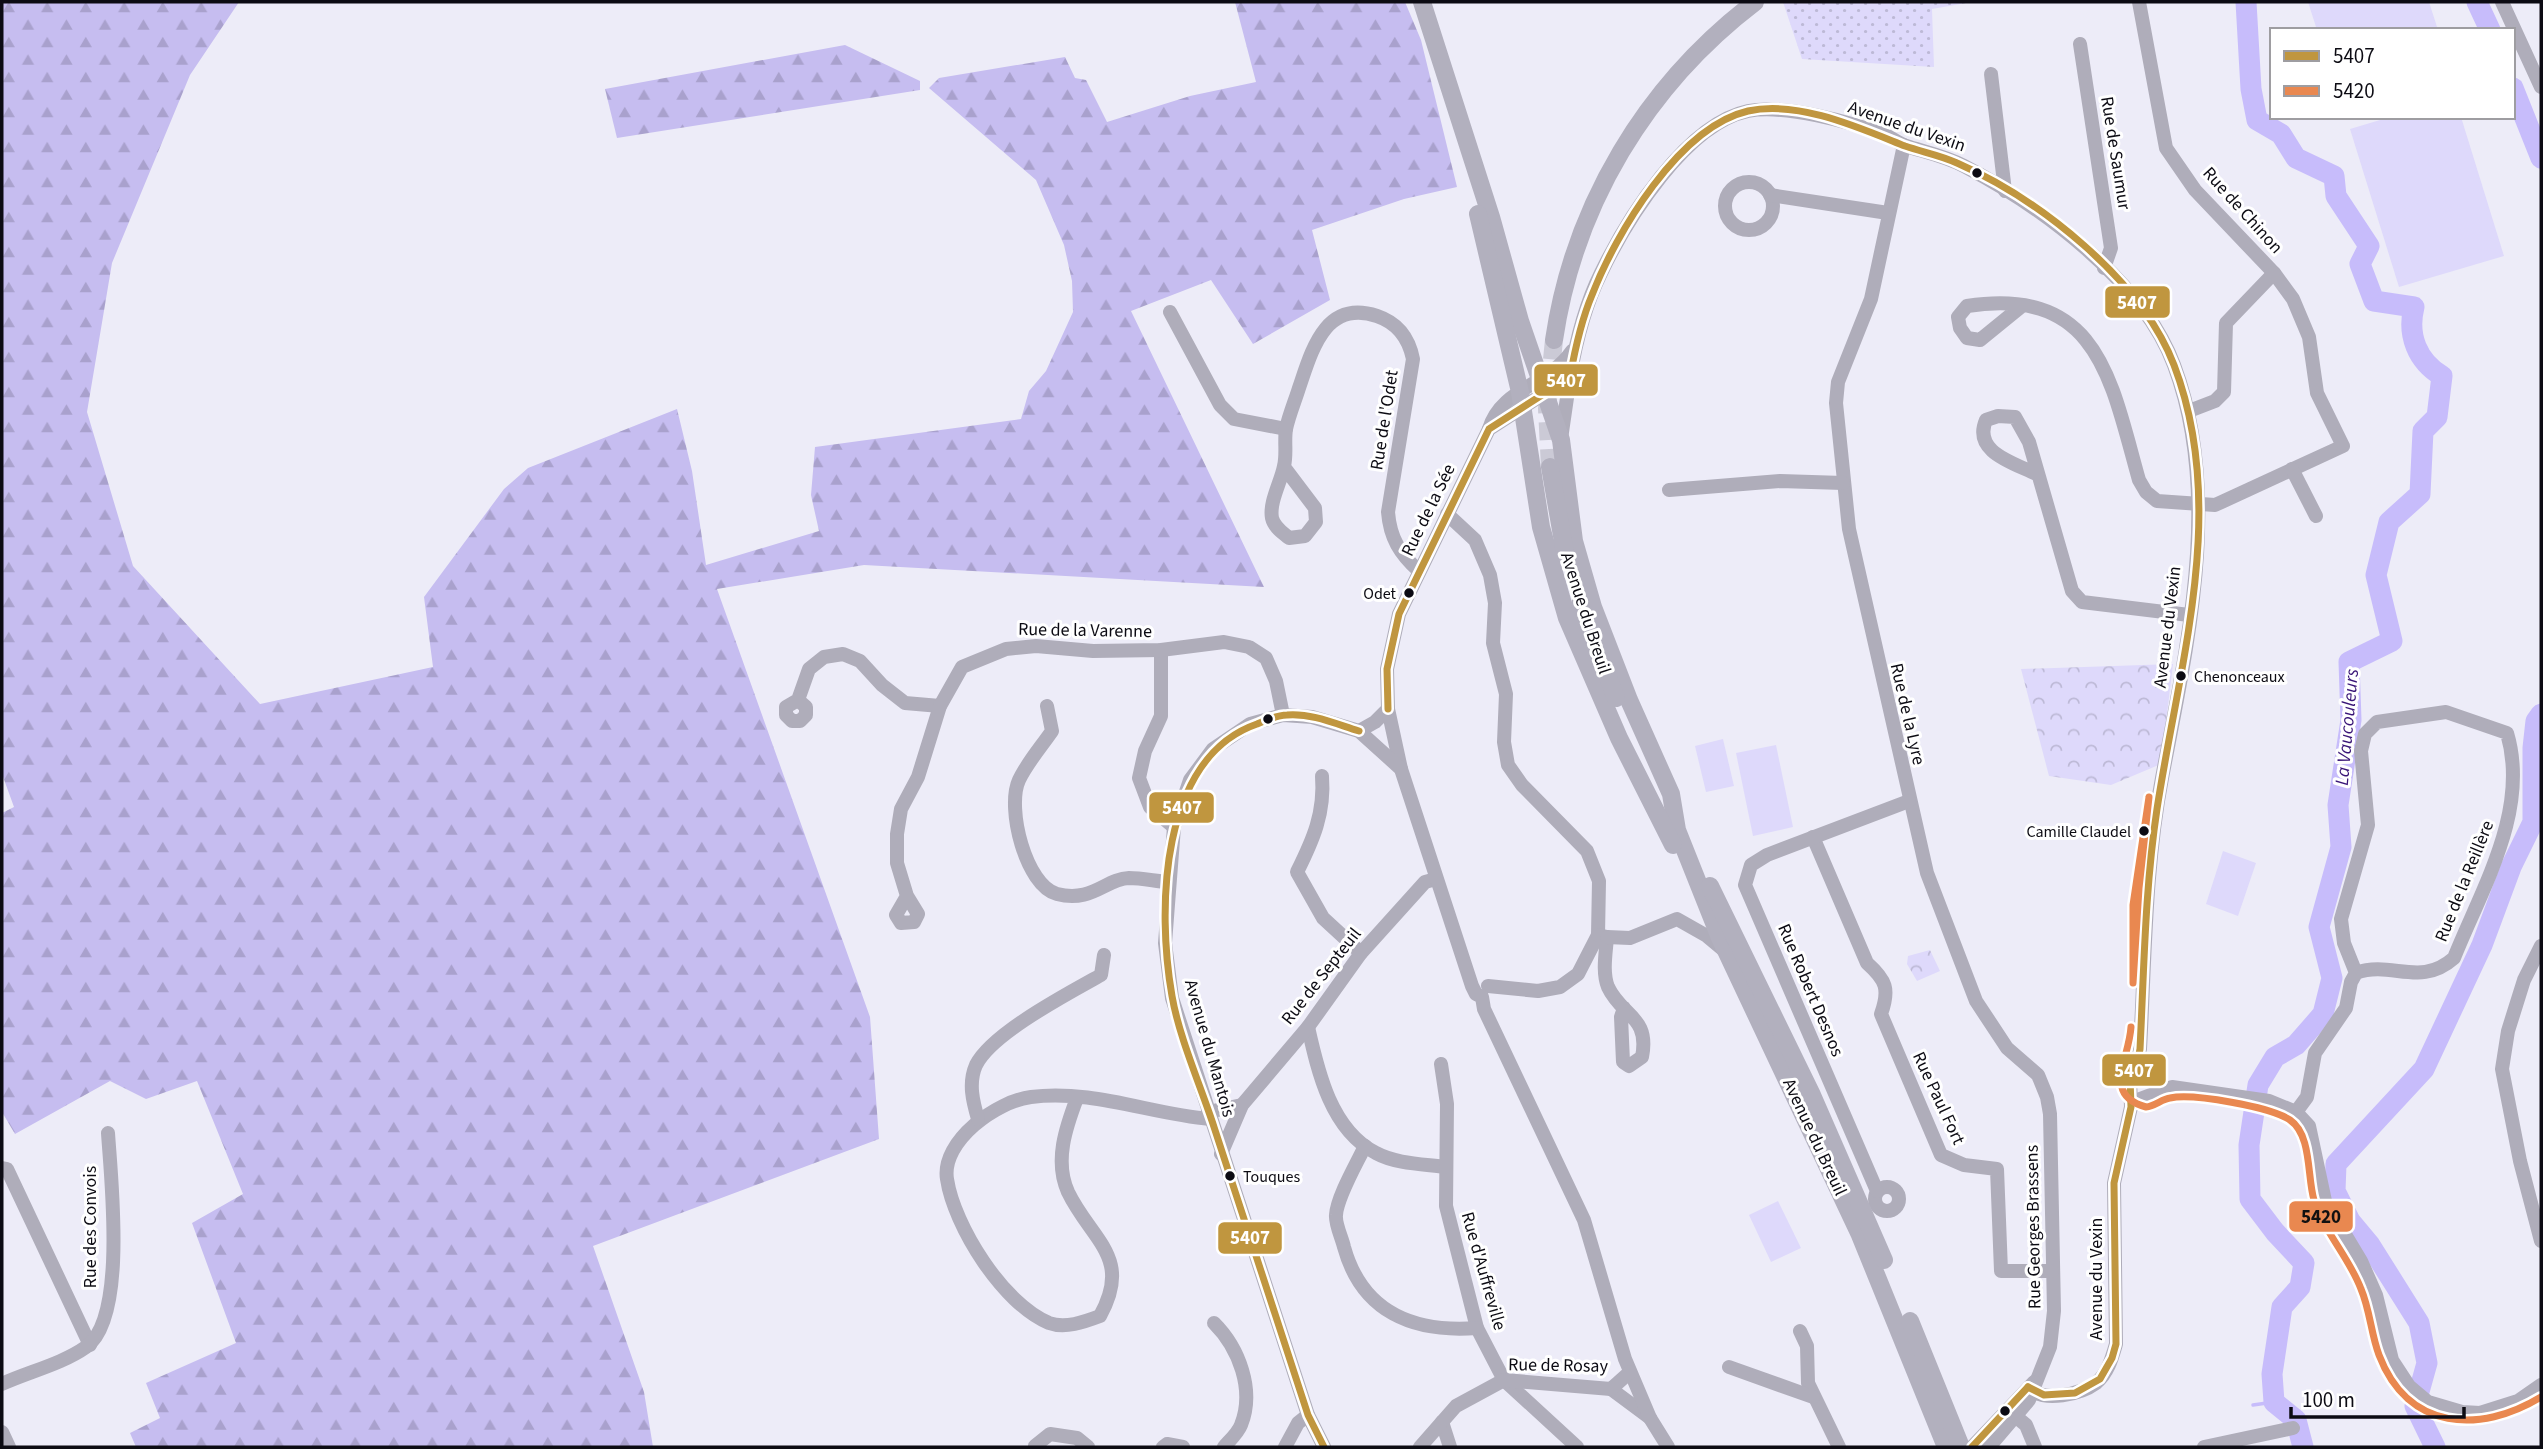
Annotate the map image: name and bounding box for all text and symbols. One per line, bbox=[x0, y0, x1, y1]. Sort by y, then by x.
legend bbox=[2270, 28, 2515, 119]
text: 5407 bbox=[2333, 41, 2375, 71]
text: 5420 bbox=[2333, 76, 2375, 106]
street label: Avenue du Vexin bbox=[1845, 95, 1969, 158]
street label: Rue de Saumur bbox=[2094, 95, 2137, 212]
street label: Rue de Chinon bbox=[2197, 161, 2288, 259]
unlabelled marker bbox=[1970, 166, 1984, 180]
line badge: 5407 bbox=[2104, 285, 2171, 319]
text: 5407 bbox=[2117, 290, 2157, 317]
line badge: 5407 bbox=[1533, 363, 1599, 397]
street label: Rue de l'Odet bbox=[1364, 368, 1405, 472]
text: 5407 bbox=[1546, 368, 1586, 395]
street label: Rue de la Sée bbox=[1395, 460, 1462, 561]
street label: Avenue du Breuil bbox=[1554, 549, 1617, 677]
street label: Avenue du Vexin bbox=[2148, 565, 2187, 689]
place label: Odet bbox=[1363, 583, 1397, 605]
marker: Odet bbox=[1402, 586, 1416, 600]
street label: Rue de la Varenne bbox=[1018, 617, 1152, 644]
street label: Rue de la Lyre bbox=[1884, 661, 1931, 768]
place label: Chenonceaux bbox=[2194, 666, 2285, 688]
water label: La Vaucouleurs bbox=[2329, 667, 2366, 787]
marker: Chenonceaux bbox=[2174, 669, 2188, 683]
unlabelled marker bbox=[1261, 712, 1275, 726]
line badge: 5407 bbox=[1148, 791, 1215, 824]
text: 5407 bbox=[1162, 795, 1202, 822]
street label: Rue de la Reillère bbox=[2429, 817, 2500, 946]
place label: Camille Claudel bbox=[2026, 821, 2131, 843]
marker: Camille Claudel bbox=[2137, 824, 2151, 838]
street label: Rue Robert Desnos bbox=[1771, 920, 1850, 1060]
street label: Rue de Septeuil bbox=[1276, 923, 1367, 1030]
street label: Avenue du Mantois bbox=[1178, 976, 1241, 1120]
street label: Rue Paul Fort bbox=[1906, 1048, 1971, 1149]
line badge: 5407 bbox=[2101, 1053, 2167, 1087]
text: 5407 bbox=[2114, 1058, 2154, 1085]
street label: Avenue du Breuil bbox=[1776, 1074, 1853, 1200]
street label: Rue Georges Brassens bbox=[2020, 1145, 2047, 1309]
street label: Rue des Convois bbox=[78, 1166, 103, 1288]
place label: Touques bbox=[1243, 1166, 1300, 1188]
marker: Touques bbox=[1223, 1169, 1237, 1183]
line badge: 5420 bbox=[2288, 1200, 2354, 1233]
text: 5420 bbox=[2301, 1204, 2341, 1231]
street label: Rue d'Auffreville bbox=[1455, 1209, 1512, 1333]
street label: Avenue du Vexin bbox=[2084, 1218, 2109, 1340]
line badge: 5407 bbox=[1217, 1221, 1283, 1255]
text: 5407 bbox=[1230, 1225, 1270, 1252]
street label: Rue de Rosay bbox=[1508, 1352, 1609, 1379]
scale bar bbox=[2291, 1376, 2464, 1420]
text: 100 m bbox=[2302, 1385, 2355, 1415]
unlabelled marker bbox=[1998, 1404, 2012, 1418]

